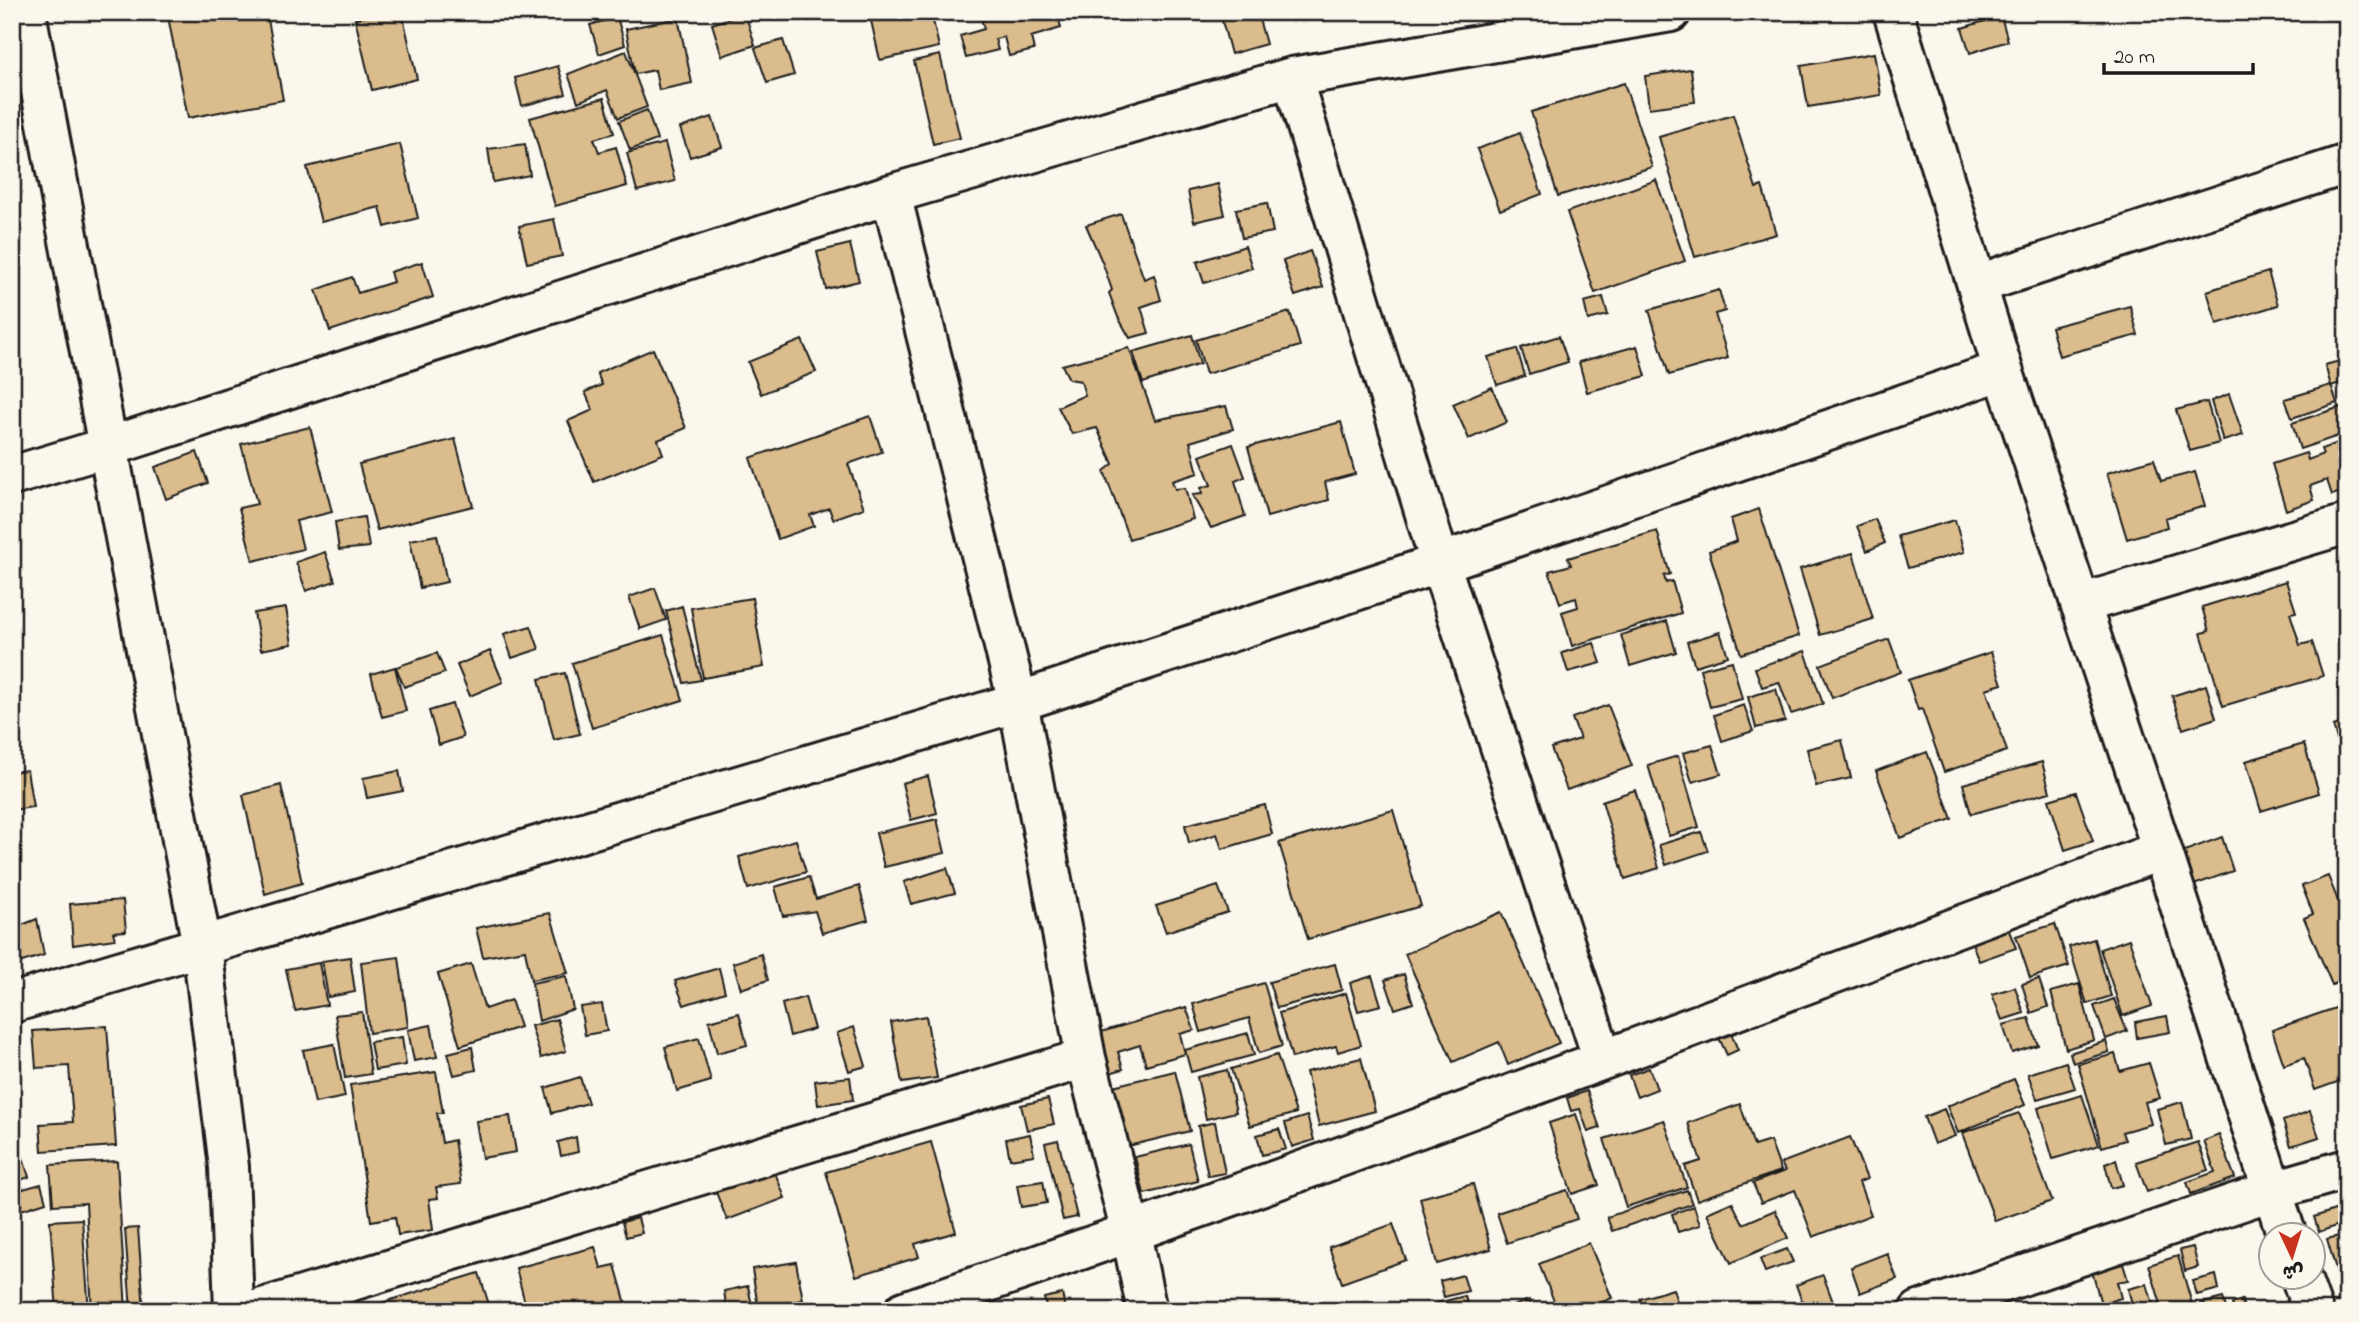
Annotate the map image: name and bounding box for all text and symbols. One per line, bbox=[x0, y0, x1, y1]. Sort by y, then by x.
scale bar bbox=[2104, 32, 2252, 76]
text: 20 m bbox=[2114, 43, 2155, 73]
north arrow bbox=[2258, 1222, 2328, 1292]
text: ش bbox=[2282, 1256, 2304, 1285]

